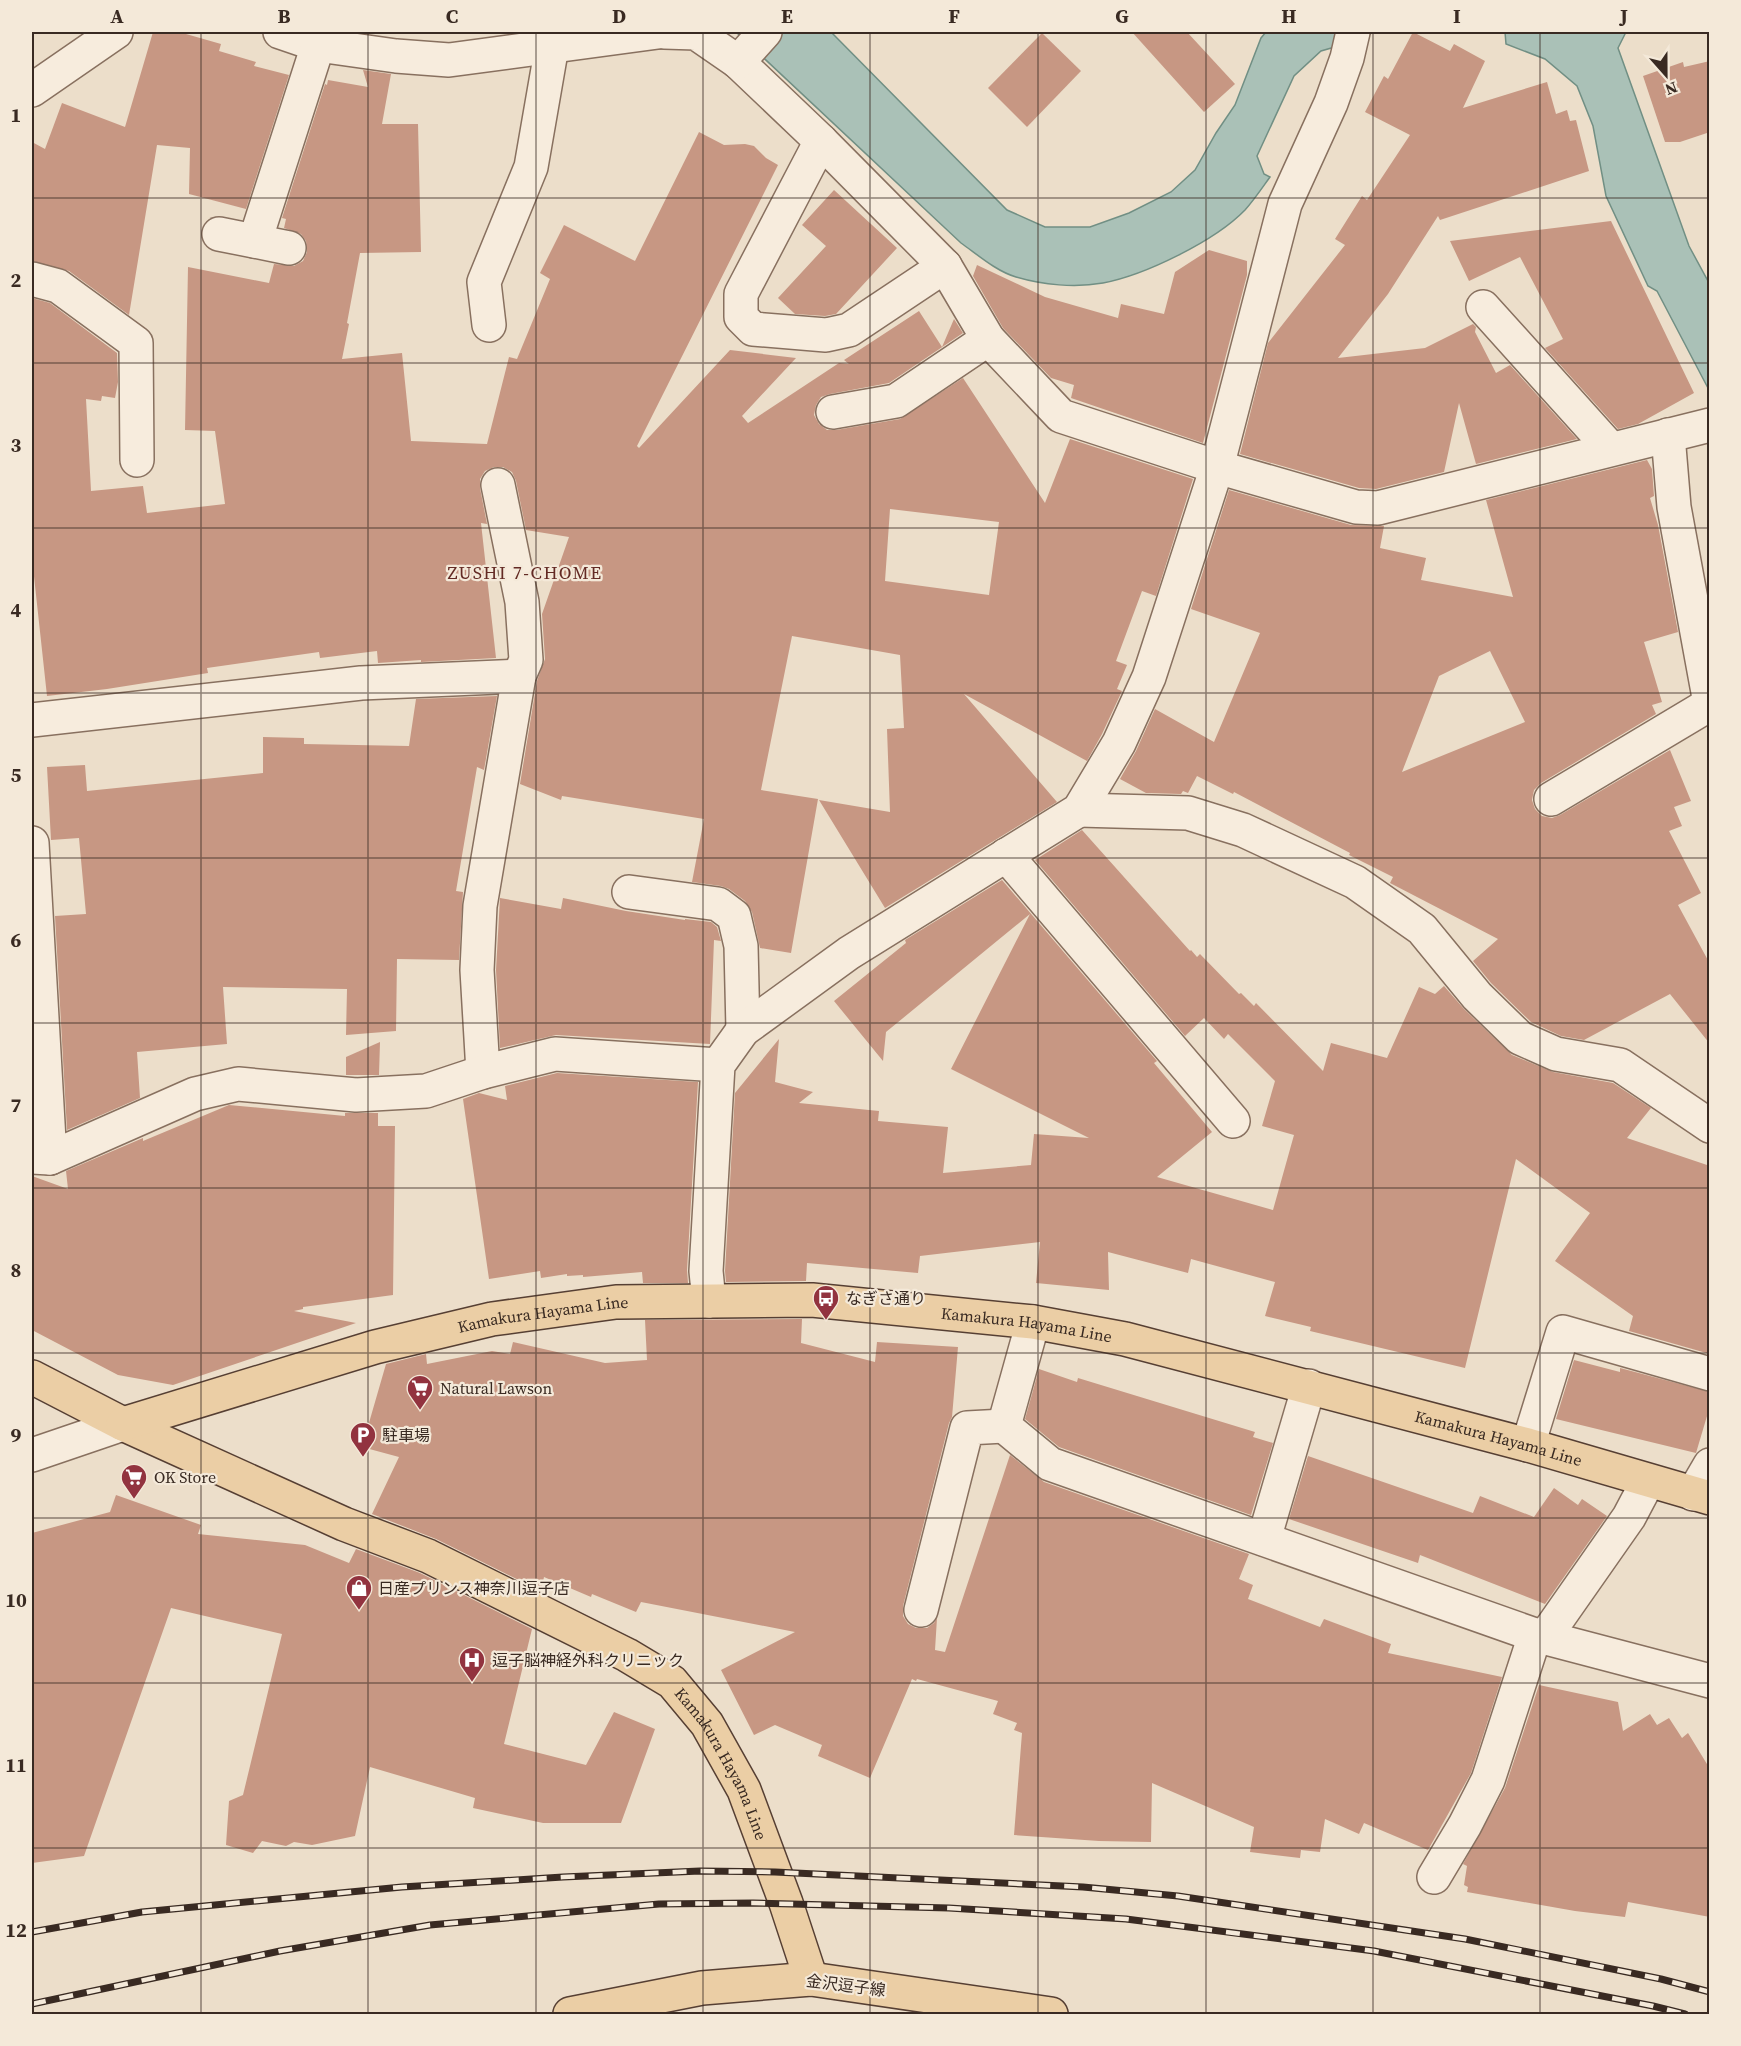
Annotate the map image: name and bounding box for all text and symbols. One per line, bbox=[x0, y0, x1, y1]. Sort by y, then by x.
text: A bbox=[110, 2, 124, 30]
text: B bbox=[277, 2, 291, 30]
text: C bbox=[446, 2, 458, 30]
text: D bbox=[612, 2, 626, 30]
text: E bbox=[781, 2, 793, 30]
text: F bbox=[948, 2, 960, 30]
text: G bbox=[1115, 2, 1129, 30]
text: H bbox=[1281, 2, 1297, 30]
text: I bbox=[1453, 2, 1461, 30]
text: J bbox=[1618, 2, 1628, 30]
north arrow bbox=[1636, 45, 1696, 105]
text: N bbox=[1662, 77, 1681, 101]
text: 1 bbox=[11, 101, 21, 129]
text: 2 bbox=[11, 266, 22, 294]
text: 3 bbox=[11, 431, 22, 459]
district label: ZUSHI 7-CHOME bbox=[447, 560, 603, 585]
text: 4 bbox=[11, 596, 22, 624]
text: 5 bbox=[11, 761, 22, 789]
text: 6 bbox=[11, 926, 22, 954]
text: 7 bbox=[11, 1091, 22, 1119]
text: 8 bbox=[11, 1256, 21, 1284]
bus stop icon: なぎさ通り bbox=[811, 1283, 841, 1321]
place label: なぎさ通り bbox=[846, 1287, 926, 1309]
street label: Kamakura Hayama Line bbox=[455, 1290, 628, 1338]
street label: Kamakura Hayama Line bbox=[940, 1302, 1114, 1347]
supermarket icon: Natural Lawson bbox=[405, 1373, 435, 1411]
place label: Natural Lawson bbox=[440, 1377, 553, 1399]
street label: Kamakura Hayama Line bbox=[1412, 1405, 1585, 1471]
parking icon: 駐車場 bbox=[348, 1420, 378, 1458]
text: 9 bbox=[11, 1421, 22, 1449]
place label: 駐車場 bbox=[382, 1424, 430, 1446]
supermarket icon: OK Store bbox=[119, 1462, 149, 1500]
place label: OK Store bbox=[154, 1466, 216, 1488]
shop icon: 日産プリンス神奈川逗子店 bbox=[344, 1573, 374, 1611]
place label: 日産プリンス神奈川逗子店 bbox=[378, 1577, 570, 1599]
text: 10 bbox=[5, 1586, 27, 1614]
hospital icon: 逗子脳神経外科クリニック bbox=[457, 1645, 487, 1683]
place label: 逗子脳神経外科クリニック bbox=[492, 1649, 684, 1671]
street label: Kamakura Hayama Line bbox=[670, 1683, 773, 1843]
text: 11 bbox=[5, 1751, 27, 1779]
text: 12 bbox=[5, 1916, 27, 1944]
street label: 金沢逗子線 bbox=[805, 1969, 887, 2001]

